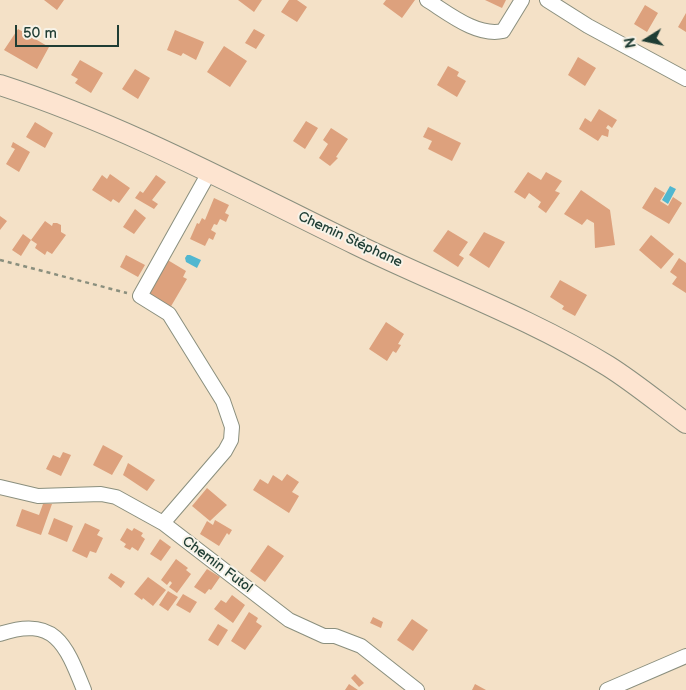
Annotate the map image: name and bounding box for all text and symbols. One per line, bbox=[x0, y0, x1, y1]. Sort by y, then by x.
scale bar bbox=[18, 15, 121, 47]
north arrow bbox=[621, 15, 671, 65]
text: 50 m bbox=[23, 24, 57, 43]
text: N bbox=[621, 36, 640, 49]
street label: Chemin Stéphane bbox=[295, 208, 405, 272]
street label: Chemin Futol bbox=[179, 533, 255, 597]

